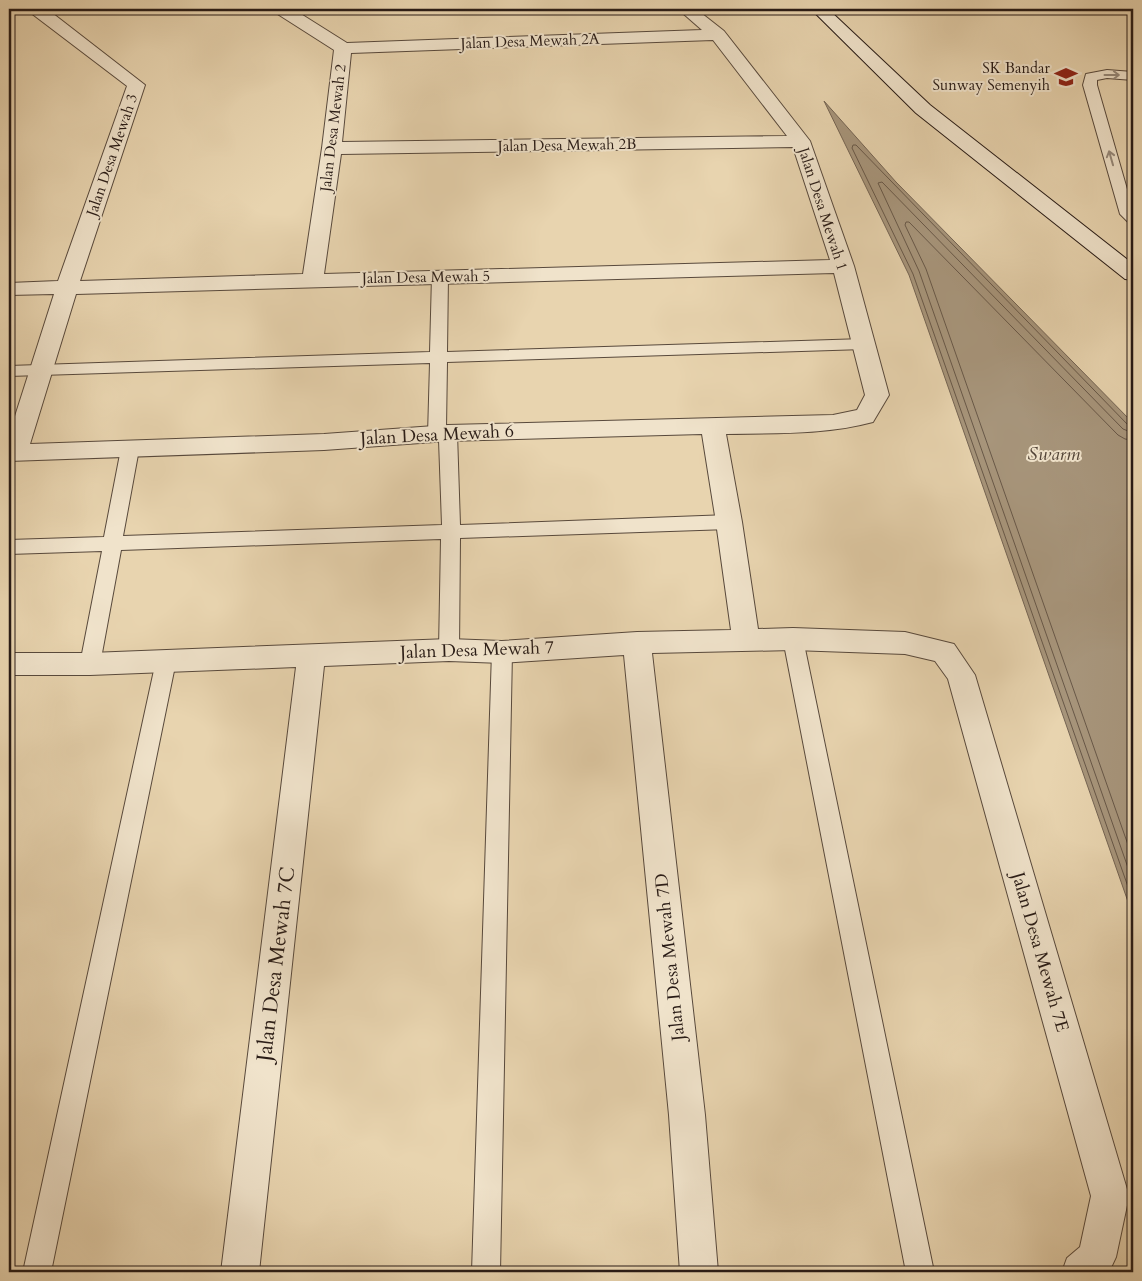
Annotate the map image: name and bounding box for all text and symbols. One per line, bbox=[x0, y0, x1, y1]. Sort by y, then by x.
street label: Jalan Desa Mewah 2A bbox=[458, 29, 600, 53]
place label: SK Bandar Sunway Semenyih bbox=[933, 58, 1051, 95]
street label: Jalan Desa Mewah 2 bbox=[315, 63, 351, 195]
school or university icon: SK Bandar Sunway Semenyih bbox=[1053, 64, 1079, 90]
one-way arrow bbox=[1104, 70, 1120, 80]
street label: Jalan Desa Mewah 3 bbox=[81, 91, 142, 221]
street label: Jalan Desa Mewah 2B bbox=[496, 134, 636, 156]
street label: Jalan Desa Mewah 1 bbox=[793, 143, 852, 273]
one-way arrow bbox=[1106, 150, 1116, 166]
street label: Jalan Desa Mewah 5 bbox=[360, 266, 490, 288]
street label: Jalan Desa Mewah 6 bbox=[356, 418, 515, 452]
water label: Swarm bbox=[1028, 441, 1081, 467]
street label: Jalan Desa Mewah 7 bbox=[397, 635, 554, 665]
street label: Jalan Desa Mewah 7C bbox=[249, 865, 302, 1066]
street label: Jalan Desa Mewah 7E bbox=[1004, 866, 1075, 1035]
street label: Jalan Desa Mewah 7D bbox=[649, 872, 692, 1045]

